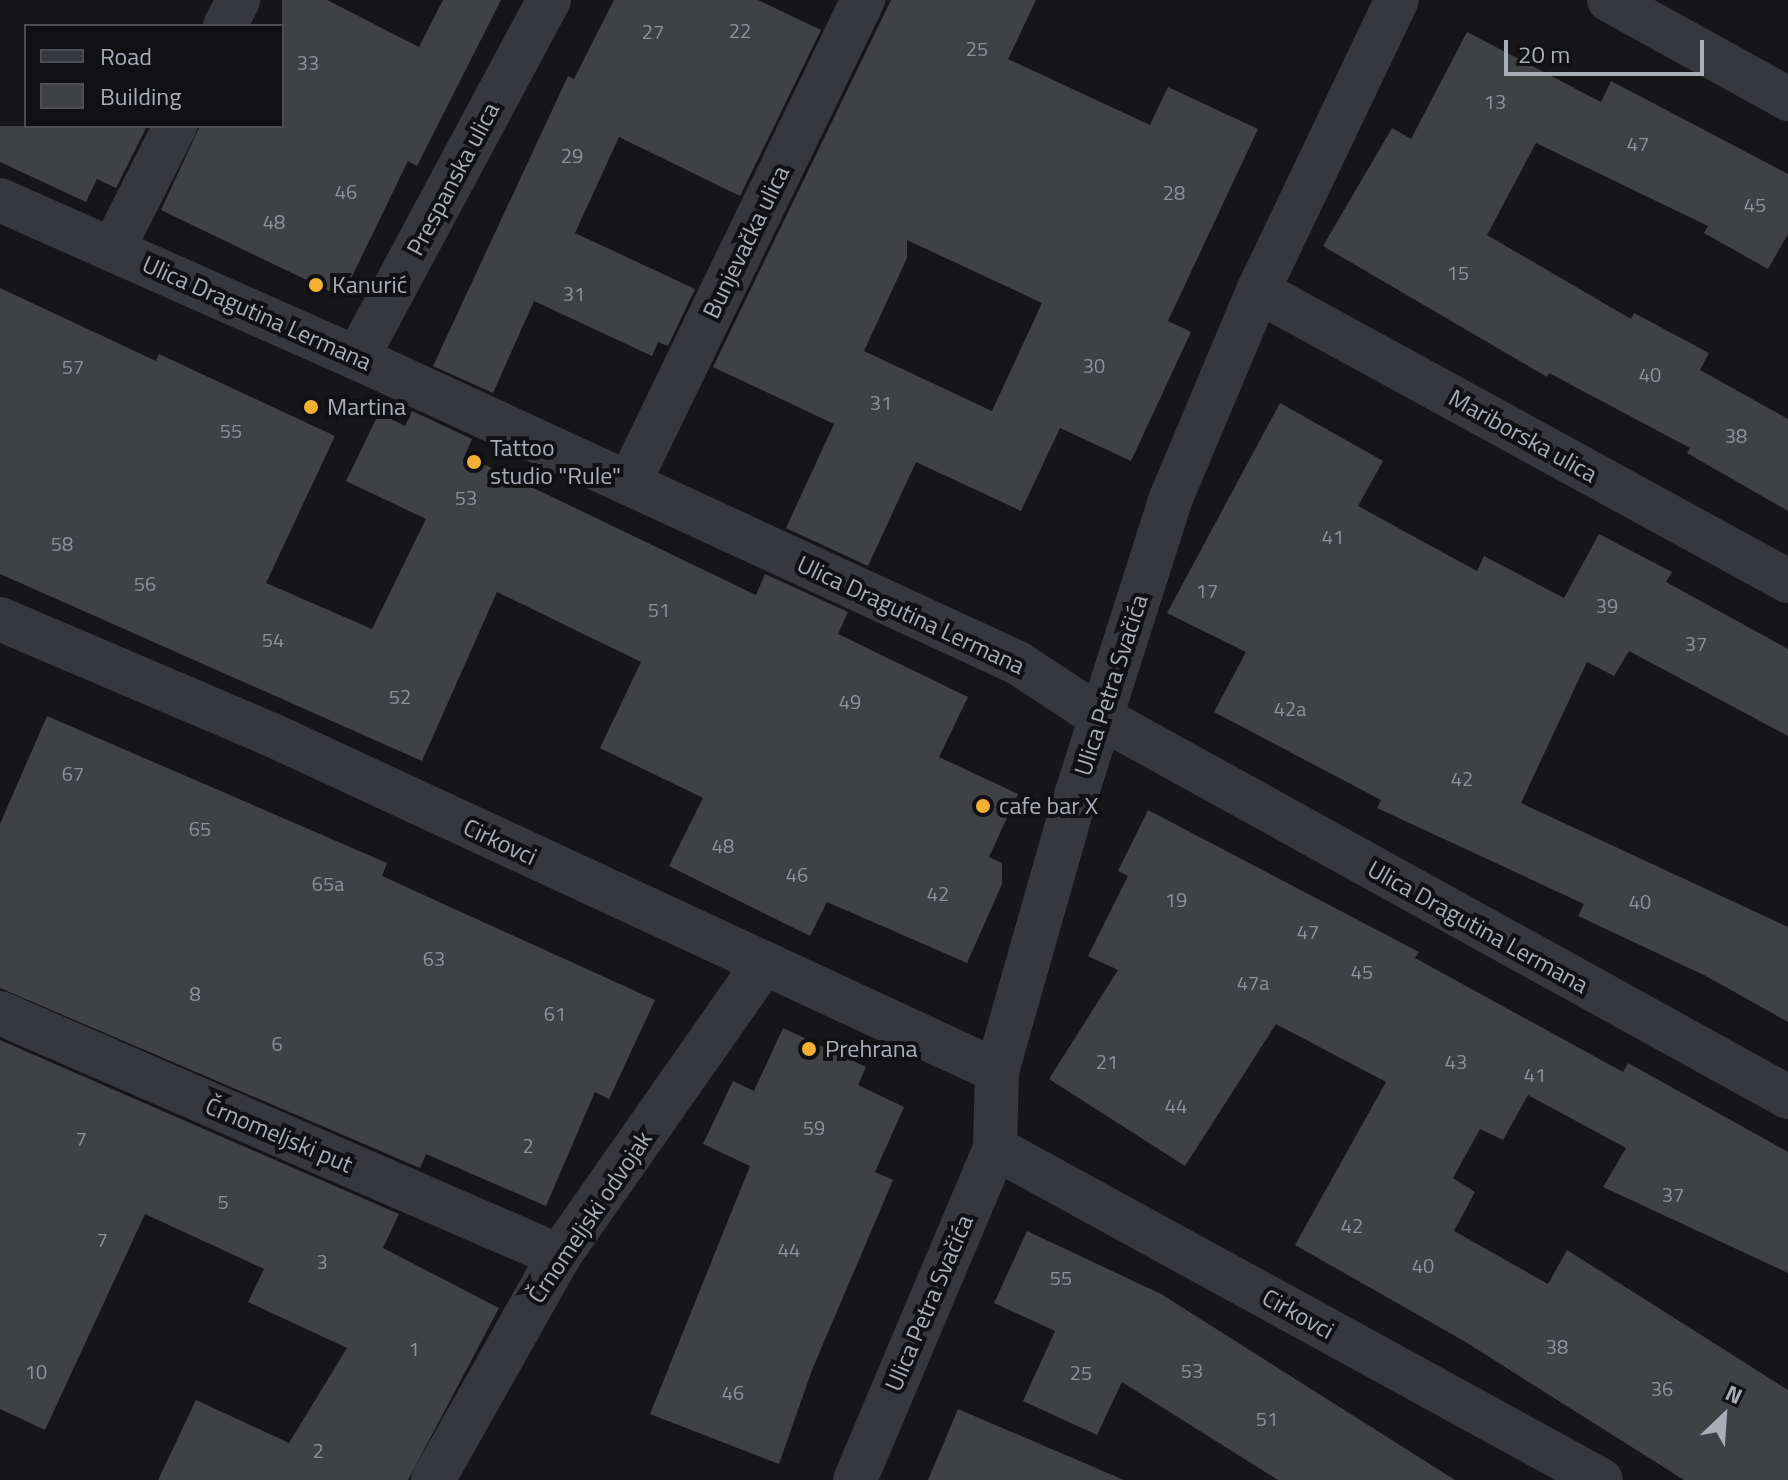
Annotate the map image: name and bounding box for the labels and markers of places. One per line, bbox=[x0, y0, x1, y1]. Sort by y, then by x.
place label: Kanurić bbox=[332, 271, 407, 299]
marker: Kanurić bbox=[307, 276, 325, 294]
place label: Martina bbox=[327, 393, 406, 421]
marker: Martina bbox=[302, 398, 320, 416]
place label: Tattoo studio "Rule" bbox=[490, 434, 621, 490]
marker: Tattoo studio "Rule" bbox=[465, 453, 483, 471]
place label: cafe bar X bbox=[999, 792, 1098, 820]
marker: cafe bar X bbox=[974, 797, 992, 815]
place label: Prehrana bbox=[825, 1035, 918, 1063]
marker: Prehrana bbox=[800, 1040, 818, 1058]

